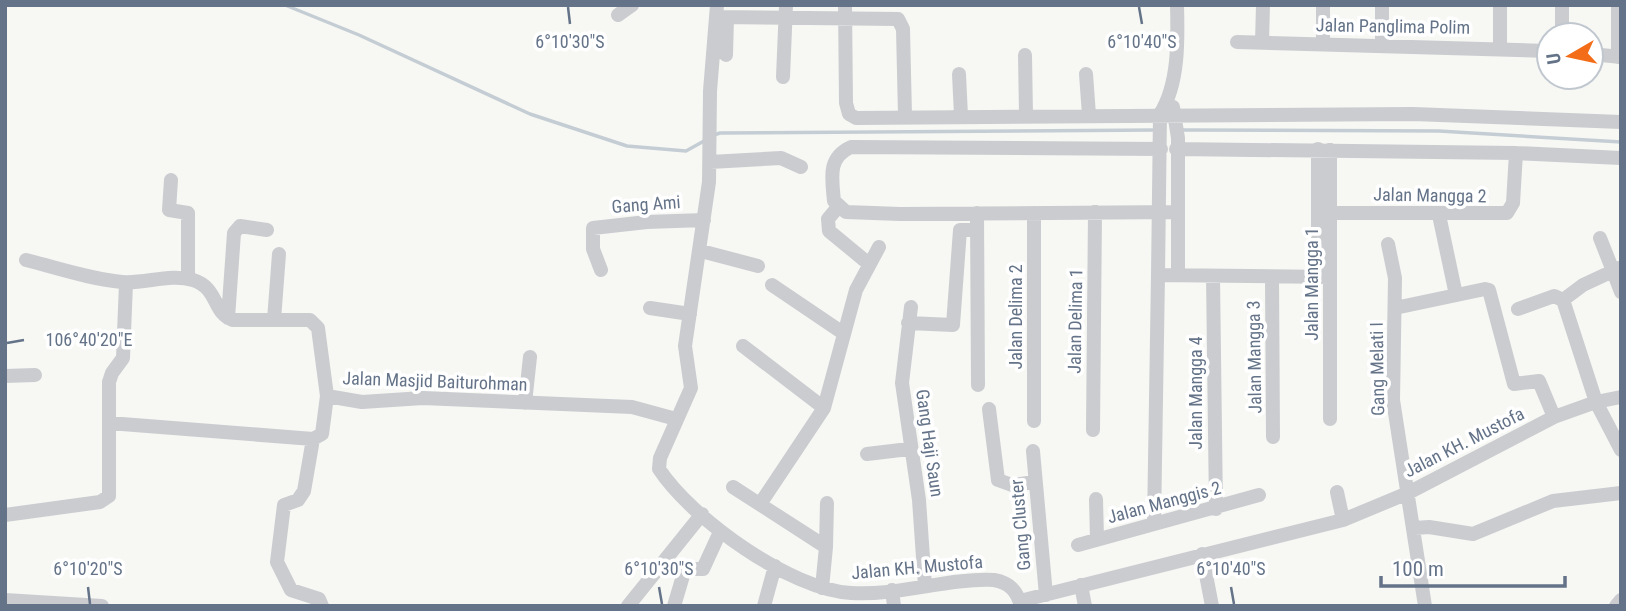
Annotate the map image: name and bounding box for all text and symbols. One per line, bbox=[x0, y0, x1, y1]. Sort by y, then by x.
street label: Jalan Panglima Polim bbox=[1316, 14, 1470, 38]
north arrow bbox=[1535, 21, 1605, 91]
text: 6°10'30"S bbox=[535, 31, 605, 52]
text: 6°10'40"S bbox=[1107, 31, 1177, 52]
text: U bbox=[1541, 51, 1566, 66]
street label: Jalan Mangga 2 bbox=[1373, 184, 1487, 206]
street label: Gang Ami bbox=[611, 191, 681, 217]
street label: Jalan Mangga 1 bbox=[1301, 227, 1322, 341]
street label: Jalan Delima 2 bbox=[1005, 264, 1026, 370]
street label: Jalan Delima 1 bbox=[1064, 268, 1086, 374]
street label: Jalan Mangga 3 bbox=[1243, 300, 1265, 414]
street label: Gang Melati I bbox=[1366, 322, 1388, 416]
text: 106°40'20"E bbox=[46, 329, 132, 350]
street label: Jalan Mangga 4 bbox=[1185, 336, 1206, 450]
street label: Jalan Masjid Baiturohman bbox=[342, 367, 528, 395]
street label: Gang Haji Saun bbox=[912, 388, 948, 498]
street label: Jalan KH. Mustofa bbox=[1401, 403, 1527, 481]
street label: Jalan Manggis 2 bbox=[1105, 477, 1223, 527]
street label: Gang Cluster bbox=[1006, 478, 1034, 571]
scale bar bbox=[1381, 544, 1565, 588]
street label: Jalan KH. Mustofa bbox=[850, 551, 984, 583]
text: 100 m bbox=[1392, 557, 1444, 581]
text: 6°10'20"S bbox=[53, 558, 123, 579]
text: 6°10'30"S bbox=[624, 558, 694, 579]
text: 6°10'40"S bbox=[1196, 558, 1266, 579]

